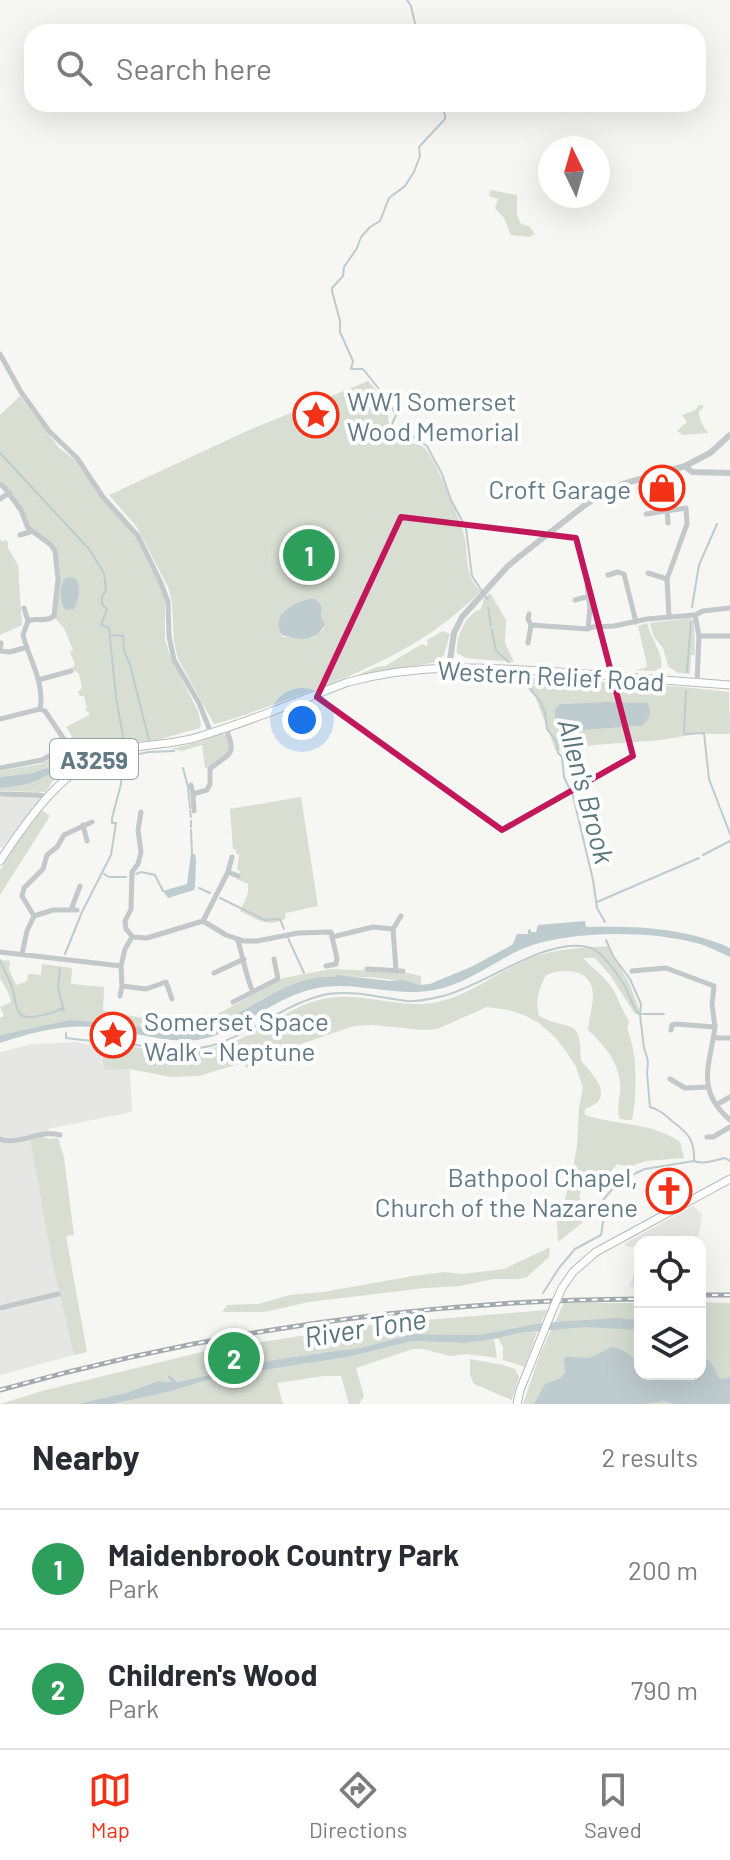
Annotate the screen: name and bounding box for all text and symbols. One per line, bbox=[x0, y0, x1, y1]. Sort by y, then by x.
search box bbox=[24, 24, 706, 112]
icon: search bbox=[52, 46, 96, 90]
text: Search here bbox=[116, 50, 272, 86]
north arrow bbox=[538, 136, 610, 208]
place label: WW1 Somerset Wood Memorial bbox=[347, 385, 520, 446]
place icon: WW1 Somerset Wood Memorial bbox=[292, 391, 340, 439]
shop icon: Croft Garage bbox=[638, 464, 686, 512]
place label: Croft Garage bbox=[488, 473, 631, 504]
pin: 1 bbox=[283, 525, 335, 585]
street label: Western Relief Road bbox=[437, 654, 665, 696]
your location bbox=[282, 700, 322, 740]
water label: Allen's Brook bbox=[551, 715, 623, 868]
road number: A3259 bbox=[50, 739, 138, 779]
place label: Somerset Space Walk - Neptune bbox=[144, 1005, 329, 1066]
place icon: Somerset Space Walk - Neptune bbox=[89, 1011, 137, 1059]
place label: Bathpool Chapel, Church of the Nazarene bbox=[375, 1161, 638, 1222]
church icon: Bathpool Chapel, Church of the Nazarene bbox=[645, 1167, 693, 1215]
map controls bbox=[634, 1236, 706, 1380]
button: locate bbox=[634, 1236, 706, 1308]
water label: River Tone bbox=[302, 1301, 428, 1353]
button: layers bbox=[634, 1308, 706, 1380]
pin: 2 bbox=[208, 1328, 260, 1388]
text: Nearby bbox=[32, 1436, 140, 1477]
text: 2 results bbox=[602, 1441, 698, 1472]
text: Maidenbrook Country Park bbox=[108, 1536, 459, 1572]
text: 1 bbox=[53, 1554, 63, 1585]
text: 200 m bbox=[628, 1554, 698, 1585]
text: Park bbox=[108, 1572, 159, 1603]
text: Children's Wood bbox=[108, 1656, 318, 1692]
text: 2 bbox=[51, 1674, 65, 1705]
text: 790 m bbox=[631, 1674, 698, 1705]
text: Park bbox=[108, 1692, 159, 1723]
tab: Map bbox=[88, 1768, 132, 1842]
tab: Directions bbox=[309, 1768, 407, 1842]
tab: Saved bbox=[584, 1768, 642, 1842]

